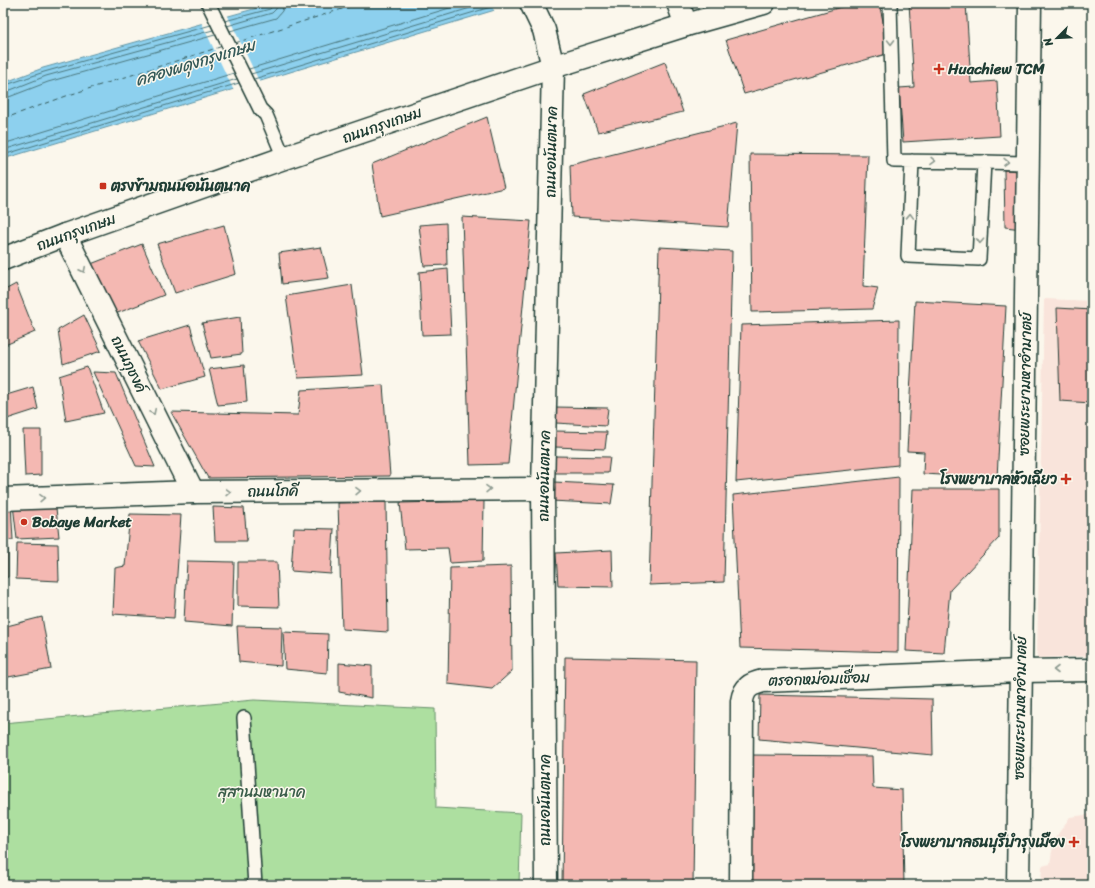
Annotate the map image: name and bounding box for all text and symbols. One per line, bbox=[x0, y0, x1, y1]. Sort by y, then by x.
north arrow bbox=[1037, 18, 1077, 58]
water label: คลองผดุงกรุงเกษม bbox=[132, 30, 261, 94]
text: N bbox=[1038, 34, 1059, 50]
one-way arrow bbox=[887, 39, 895, 45]
place label: Huachiew TCM bbox=[947, 56, 1046, 82]
marker: Huachiew TCM bbox=[933, 63, 945, 75]
street label: ถนนกรุงเกษม bbox=[339, 99, 426, 151]
street label: ถนนอนันตนาค bbox=[537, 105, 565, 198]
one-way arrow bbox=[930, 157, 936, 165]
one-way arrow bbox=[1003, 158, 1009, 166]
place label: ตรงข้ามถนนอนันตนาค bbox=[110, 173, 251, 199]
marker: ตรงข้ามถนนอนันตนาค bbox=[98, 181, 108, 191]
street label: ถนนกรุงเกษม bbox=[33, 205, 120, 258]
one-way arrow bbox=[905, 213, 914, 219]
one-way arrow bbox=[976, 238, 984, 244]
one-way arrow bbox=[78, 266, 85, 274]
street label: ซอยพระยามหาอำมาตย์ bbox=[1011, 309, 1039, 456]
street label: ถนนภุชงค์ bbox=[104, 331, 155, 400]
one-way arrow bbox=[148, 407, 156, 415]
street label: ถนนอนันตนาค bbox=[530, 429, 558, 522]
place label: โรงพยาบาลหัวเฉียว bbox=[940, 466, 1058, 492]
marker: โรงพยาบาลหัวเฉียว bbox=[1060, 473, 1072, 485]
street label: ถนนโภคี bbox=[247, 478, 301, 504]
one-way arrow bbox=[485, 485, 491, 493]
one-way arrow bbox=[355, 486, 361, 495]
one-way arrow bbox=[225, 488, 231, 496]
one-way arrow bbox=[39, 493, 45, 502]
place label: Bobaye Market bbox=[32, 509, 132, 535]
marker: Bobaye Market bbox=[19, 517, 29, 527]
street label: ซอยพระยามหาอำมาตย์ bbox=[1006, 633, 1034, 780]
street label: ตรอกหม่อมเชื่อม bbox=[768, 664, 871, 694]
one-way arrow bbox=[1053, 666, 1059, 674]
street label: ถนนอนันตนาค bbox=[532, 754, 558, 846]
park label: สุสานมหานาค bbox=[217, 779, 306, 805]
place label: โรงพยาบาลธนบุรีบำรุงเมือง bbox=[901, 829, 1065, 855]
marker: โรงพยาบาลธนบุรีบำรุงเมือง bbox=[1068, 836, 1080, 848]

